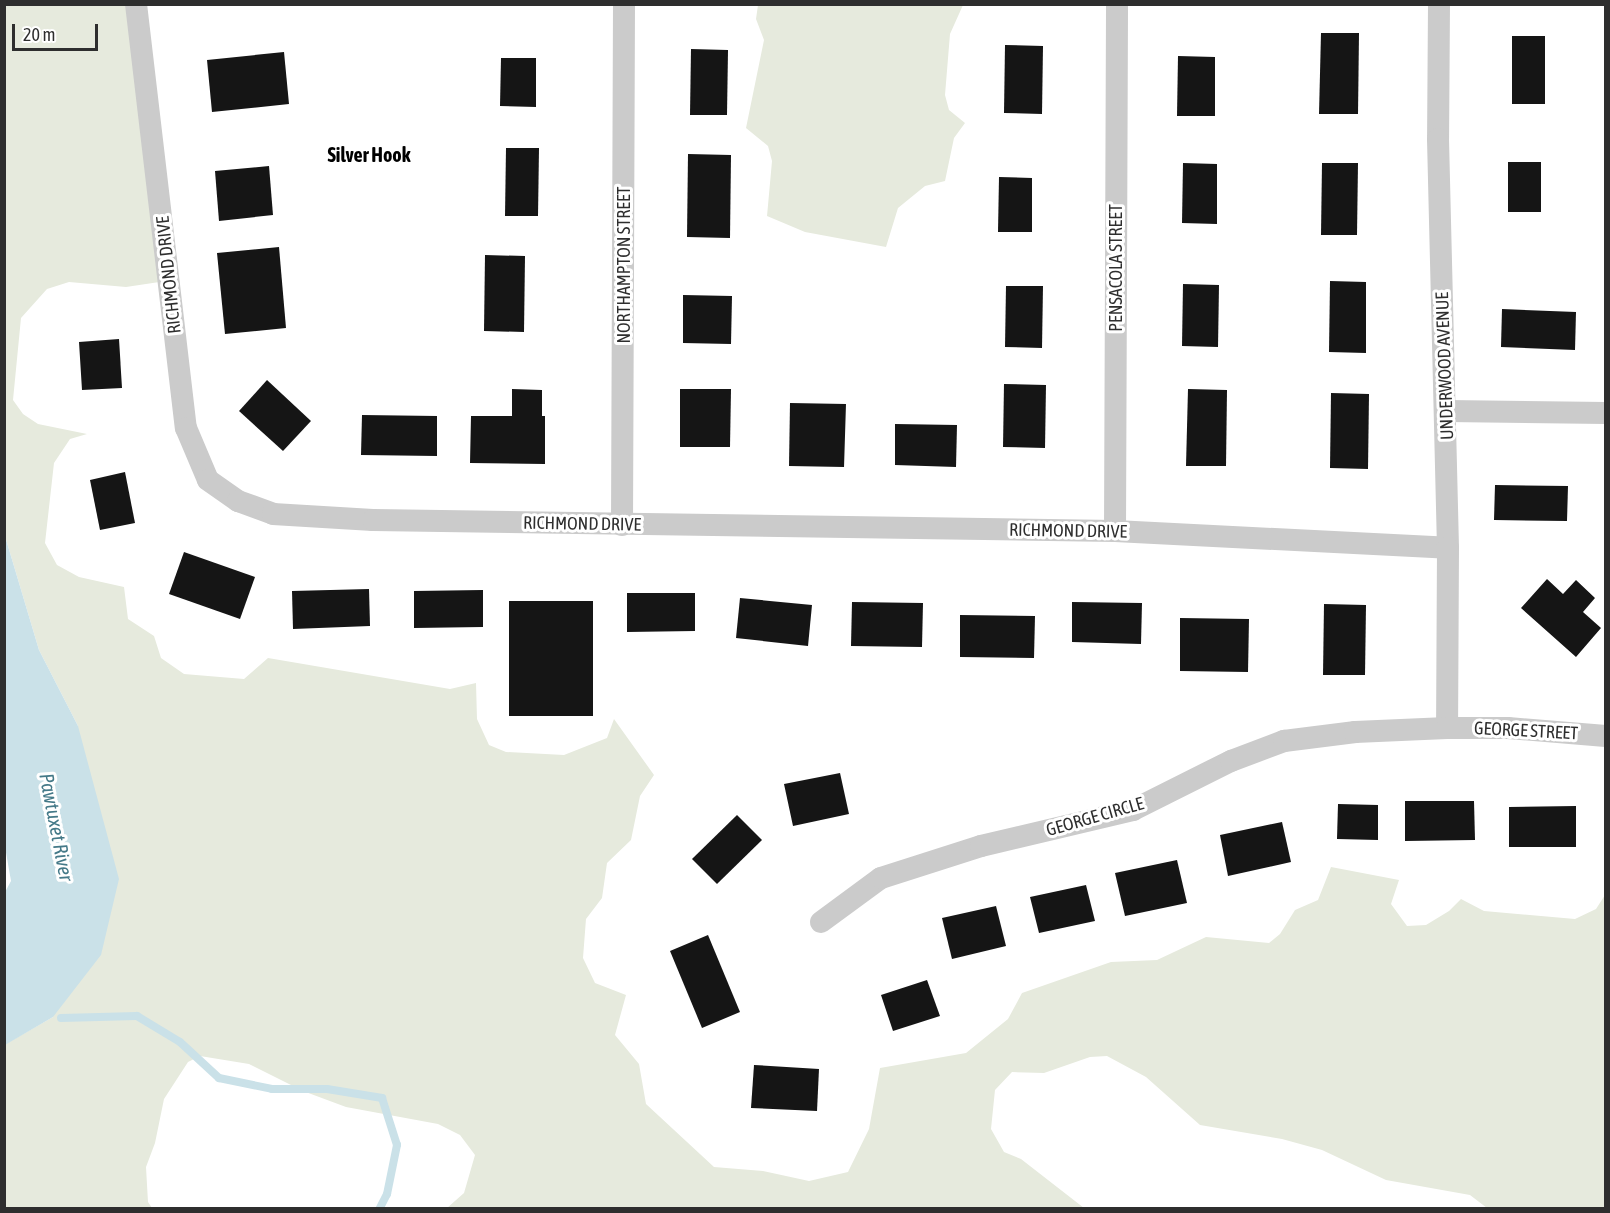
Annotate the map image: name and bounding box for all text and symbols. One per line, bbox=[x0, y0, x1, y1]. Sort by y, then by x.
scale bar bbox=[15, 12, 100, 50]
text: 20 m bbox=[23, 24, 55, 45]
district label: Silver Hook bbox=[327, 142, 411, 166]
street label: NORTHAMPTON STREET bbox=[613, 186, 635, 344]
street label: PENSACOLA STREET bbox=[1105, 204, 1127, 332]
street label: RICHMOND DRIVE bbox=[152, 215, 186, 335]
street label: UNDERWOOD AVENUE bbox=[1432, 292, 1458, 440]
street label: RICHMOND DRIVE bbox=[523, 512, 641, 536]
street label: RICHMOND DRIVE bbox=[1009, 519, 1127, 543]
street label: GEORGE STREET bbox=[1474, 717, 1578, 745]
water label: Pawtuxet River bbox=[35, 771, 79, 883]
street label: GEORGE CIRCLE bbox=[1044, 793, 1146, 841]

